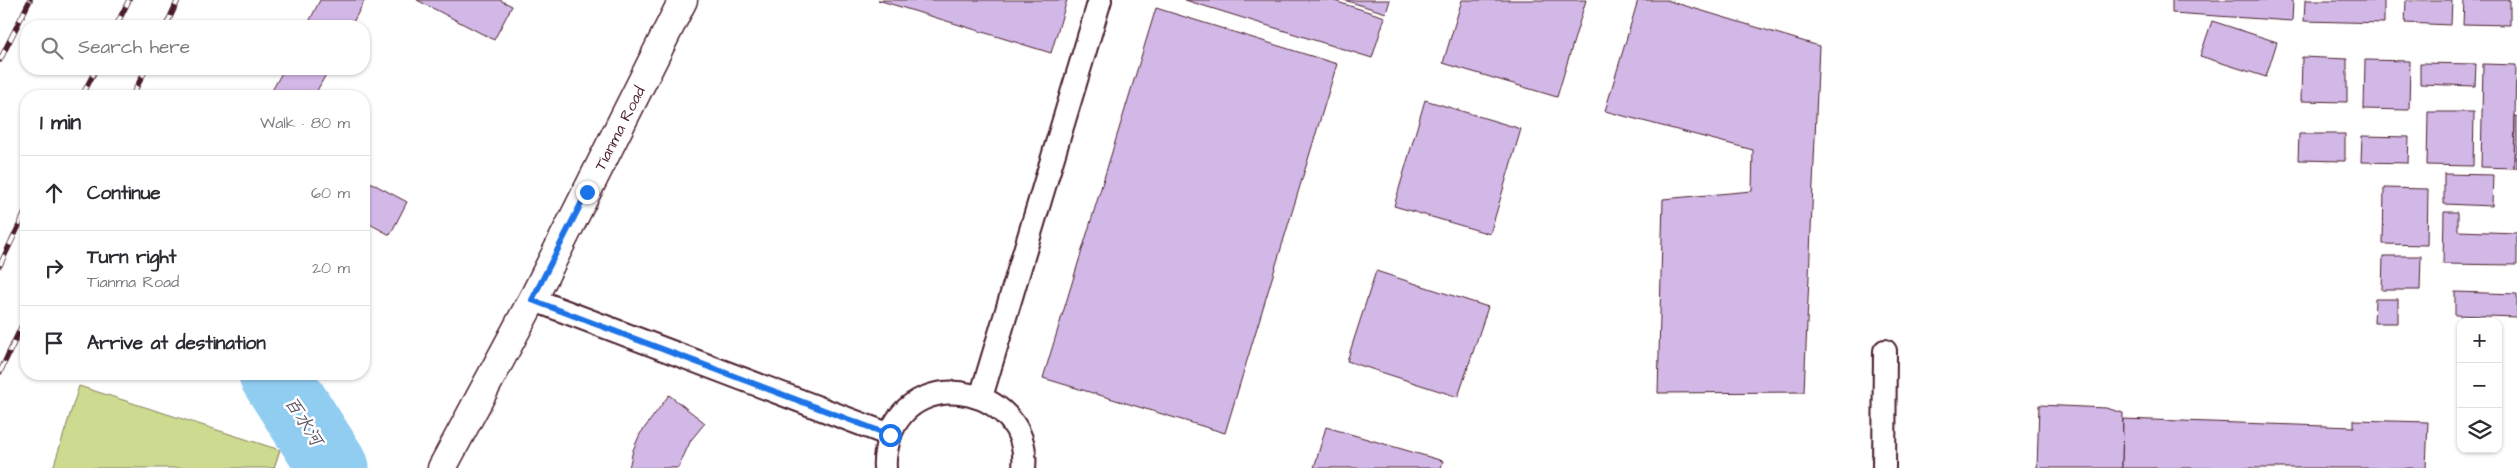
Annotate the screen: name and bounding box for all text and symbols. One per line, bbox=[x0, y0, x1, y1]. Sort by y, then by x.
search box bbox=[20, 20, 370, 75]
icon: search bbox=[38, 34, 66, 62]
text: Search here bbox=[78, 34, 190, 61]
street label: Tianma Road bbox=[589, 82, 651, 175]
text: 1 min bbox=[40, 108, 81, 137]
text: Walk · 80 m bbox=[260, 112, 350, 134]
icon: ahead bbox=[40, 179, 68, 207]
text: Continue bbox=[87, 180, 161, 207]
route end bbox=[576, 181, 599, 204]
text: 60 m bbox=[311, 182, 350, 204]
text: Turn right bbox=[87, 244, 176, 271]
icon: right bbox=[40, 254, 68, 282]
text: 20 m bbox=[312, 257, 350, 279]
text: Tianma Road bbox=[87, 271, 179, 293]
map controls bbox=[2457, 318, 2502, 453]
button: + bbox=[2457, 318, 2502, 363]
icon: arrive bbox=[40, 329, 68, 357]
text: Arrive at destination bbox=[87, 330, 266, 357]
button: − bbox=[2457, 363, 2502, 408]
water label: 百水河 bbox=[279, 392, 330, 453]
button: layers bbox=[2457, 408, 2502, 453]
route start bbox=[879, 424, 902, 447]

